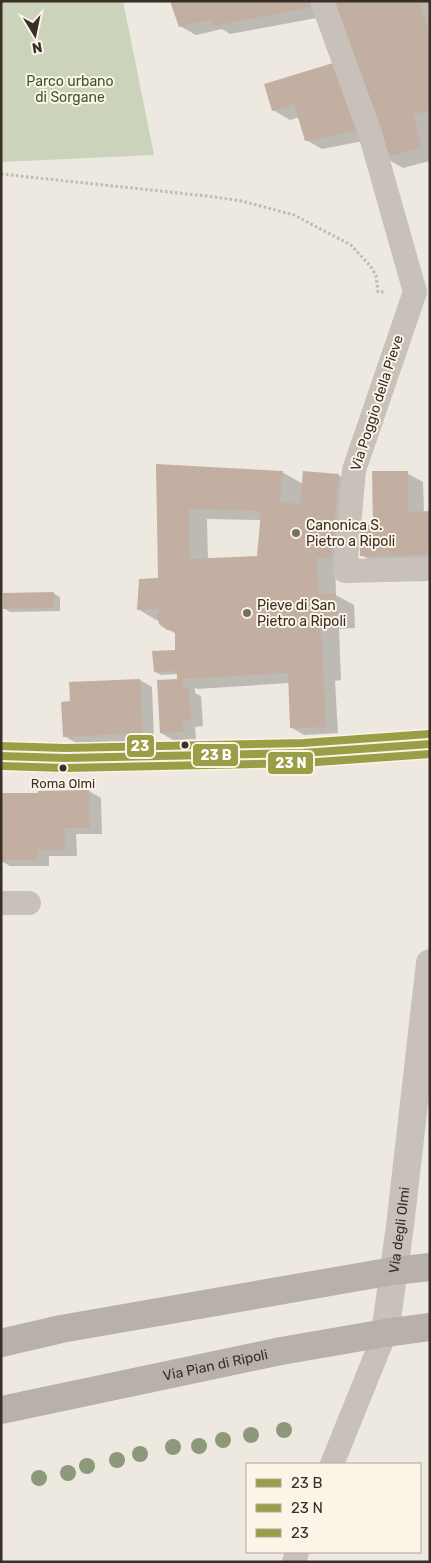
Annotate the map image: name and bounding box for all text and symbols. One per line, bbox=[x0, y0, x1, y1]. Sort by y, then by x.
north arrow bbox=[10, 10, 60, 60]
text: N bbox=[31, 38, 44, 57]
park label: Parco urbano di Sorgane bbox=[26, 73, 114, 106]
street label: Via Poggio della Pieve bbox=[347, 333, 407, 473]
place label: Canonica S. Pietro a Ripoli bbox=[306, 517, 395, 550]
marker: Canonica S. Pietro a Ripoli bbox=[290, 527, 302, 539]
place label: Pieve di San Pietro a Ripoli bbox=[257, 597, 346, 630]
marker: Pieve di San Pietro a Ripoli bbox=[241, 607, 253, 619]
line badge: 23 bbox=[126, 734, 155, 758]
text: 23 bbox=[131, 738, 149, 755]
unlabelled marker bbox=[180, 740, 190, 750]
line badge: 23 B bbox=[192, 743, 239, 767]
text: 23 B bbox=[200, 747, 232, 764]
line badge: 23 N bbox=[267, 751, 314, 775]
text: 23 N bbox=[275, 755, 307, 772]
marker: Roma Olmi bbox=[58, 763, 68, 773]
place label: Roma Olmi bbox=[31, 776, 95, 791]
street label: Via degli Olmi bbox=[385, 1186, 413, 1274]
street label: Via Pian di Ripoli bbox=[161, 1346, 269, 1384]
legend bbox=[246, 1463, 421, 1553]
text: 23 B bbox=[291, 1474, 323, 1492]
text: 23 N bbox=[291, 1499, 323, 1517]
text: 23 bbox=[291, 1524, 309, 1542]

